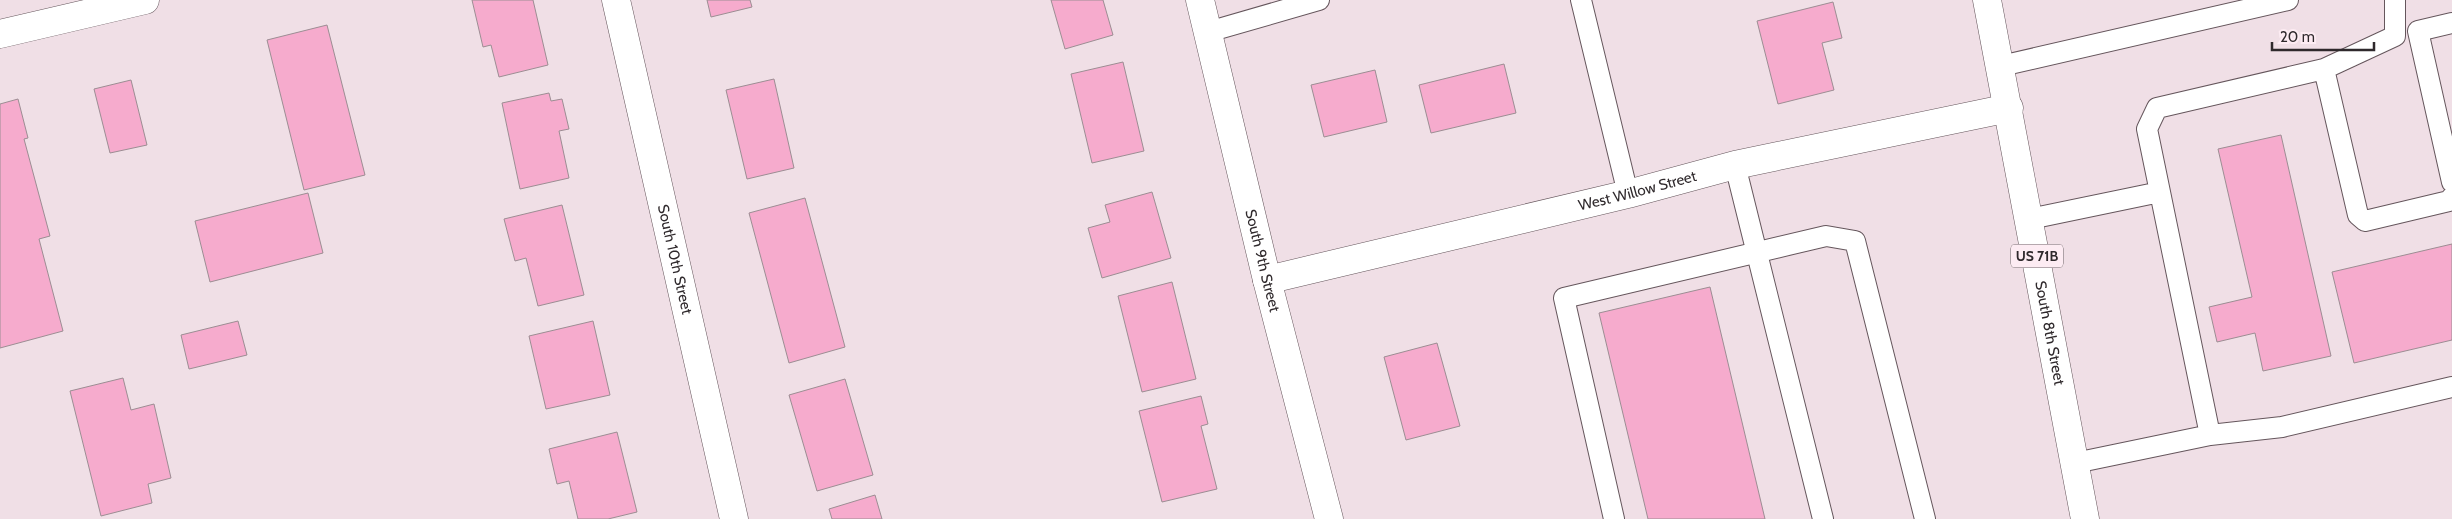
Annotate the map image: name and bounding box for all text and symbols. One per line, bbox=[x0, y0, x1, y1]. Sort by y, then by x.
scale bar bbox=[2272, 20, 2374, 52]
text: 20 m bbox=[2280, 28, 2315, 46]
street label: West Willow Street bbox=[1577, 167, 1698, 215]
street label: South 10th Street bbox=[654, 203, 696, 316]
street label: South 9th Street bbox=[1241, 207, 1284, 314]
road number: US 71B bbox=[2011, 245, 2063, 268]
street label: South 8th Street bbox=[2031, 279, 2069, 387]

